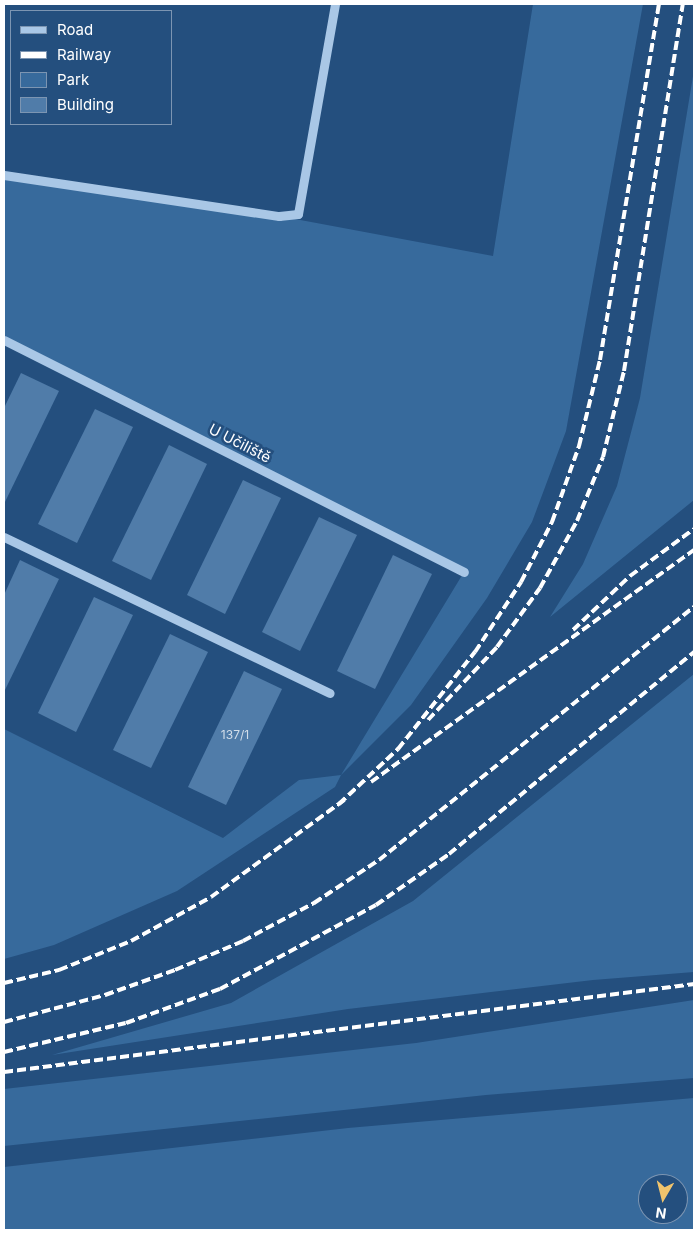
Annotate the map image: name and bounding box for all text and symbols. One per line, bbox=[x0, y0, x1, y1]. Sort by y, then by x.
legend bbox=[10, 10, 172, 125]
text: Road bbox=[57, 20, 93, 39]
text: Railway bbox=[57, 45, 111, 64]
text: Park bbox=[57, 70, 89, 89]
text: Building bbox=[57, 95, 114, 114]
street label: U Učiliště bbox=[206, 420, 274, 466]
house number: 137/1 bbox=[221, 728, 249, 742]
north arrow bbox=[638, 1174, 688, 1224]
text: N bbox=[655, 1204, 667, 1223]

